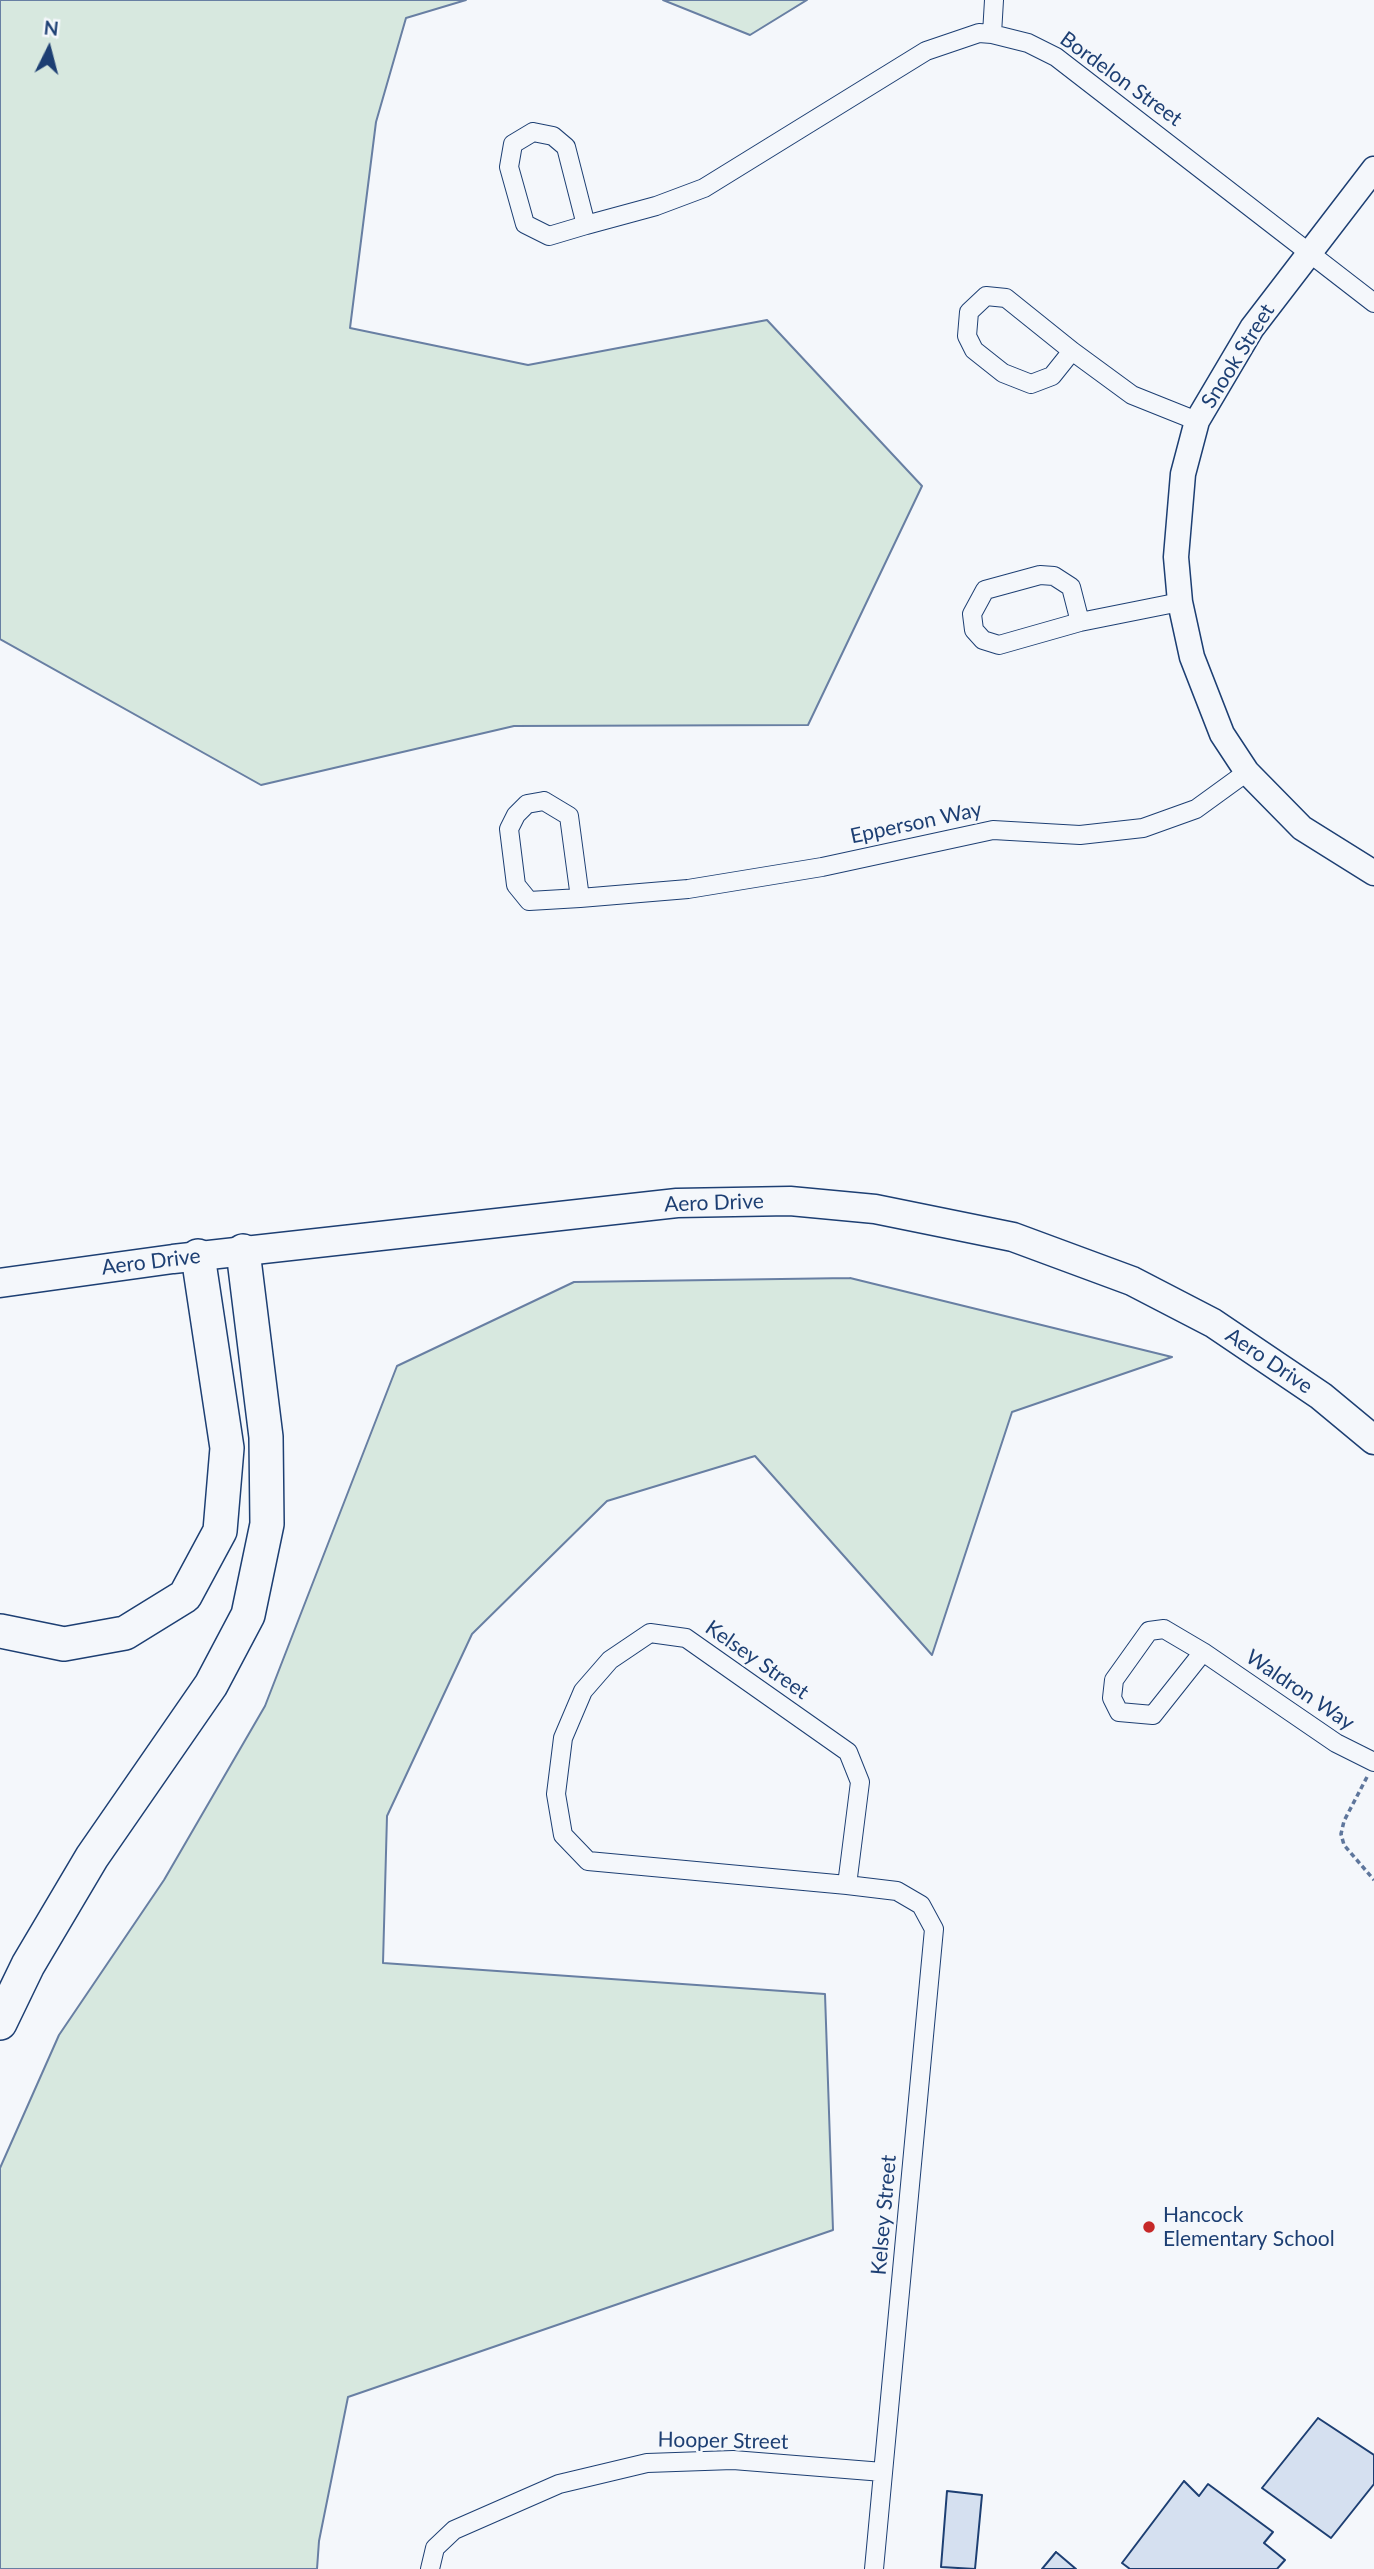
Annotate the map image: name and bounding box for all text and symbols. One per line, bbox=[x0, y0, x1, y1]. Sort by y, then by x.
north arrow bbox=[14, 14, 84, 84]
text: N bbox=[43, 15, 60, 40]
street label: Bordelon Street bbox=[1055, 26, 1187, 132]
street label: Snook Street bbox=[1196, 299, 1280, 413]
street label: Epperson Way bbox=[848, 797, 984, 849]
street label: Aero Drive bbox=[664, 1189, 764, 1217]
street label: Aero Drive bbox=[100, 1243, 202, 1281]
street label: Aero Drive bbox=[1221, 1323, 1317, 1399]
street label: Kelsey Street bbox=[700, 1615, 814, 1705]
street label: Waldron Way bbox=[1241, 1644, 1359, 1736]
street label: Kelsey Street bbox=[866, 2154, 902, 2276]
place label: Hancock Elementary School bbox=[1163, 2202, 1335, 2252]
marker: Hancock Elementary School bbox=[1141, 2219, 1157, 2235]
street label: Hooper Street bbox=[657, 2427, 789, 2455]

